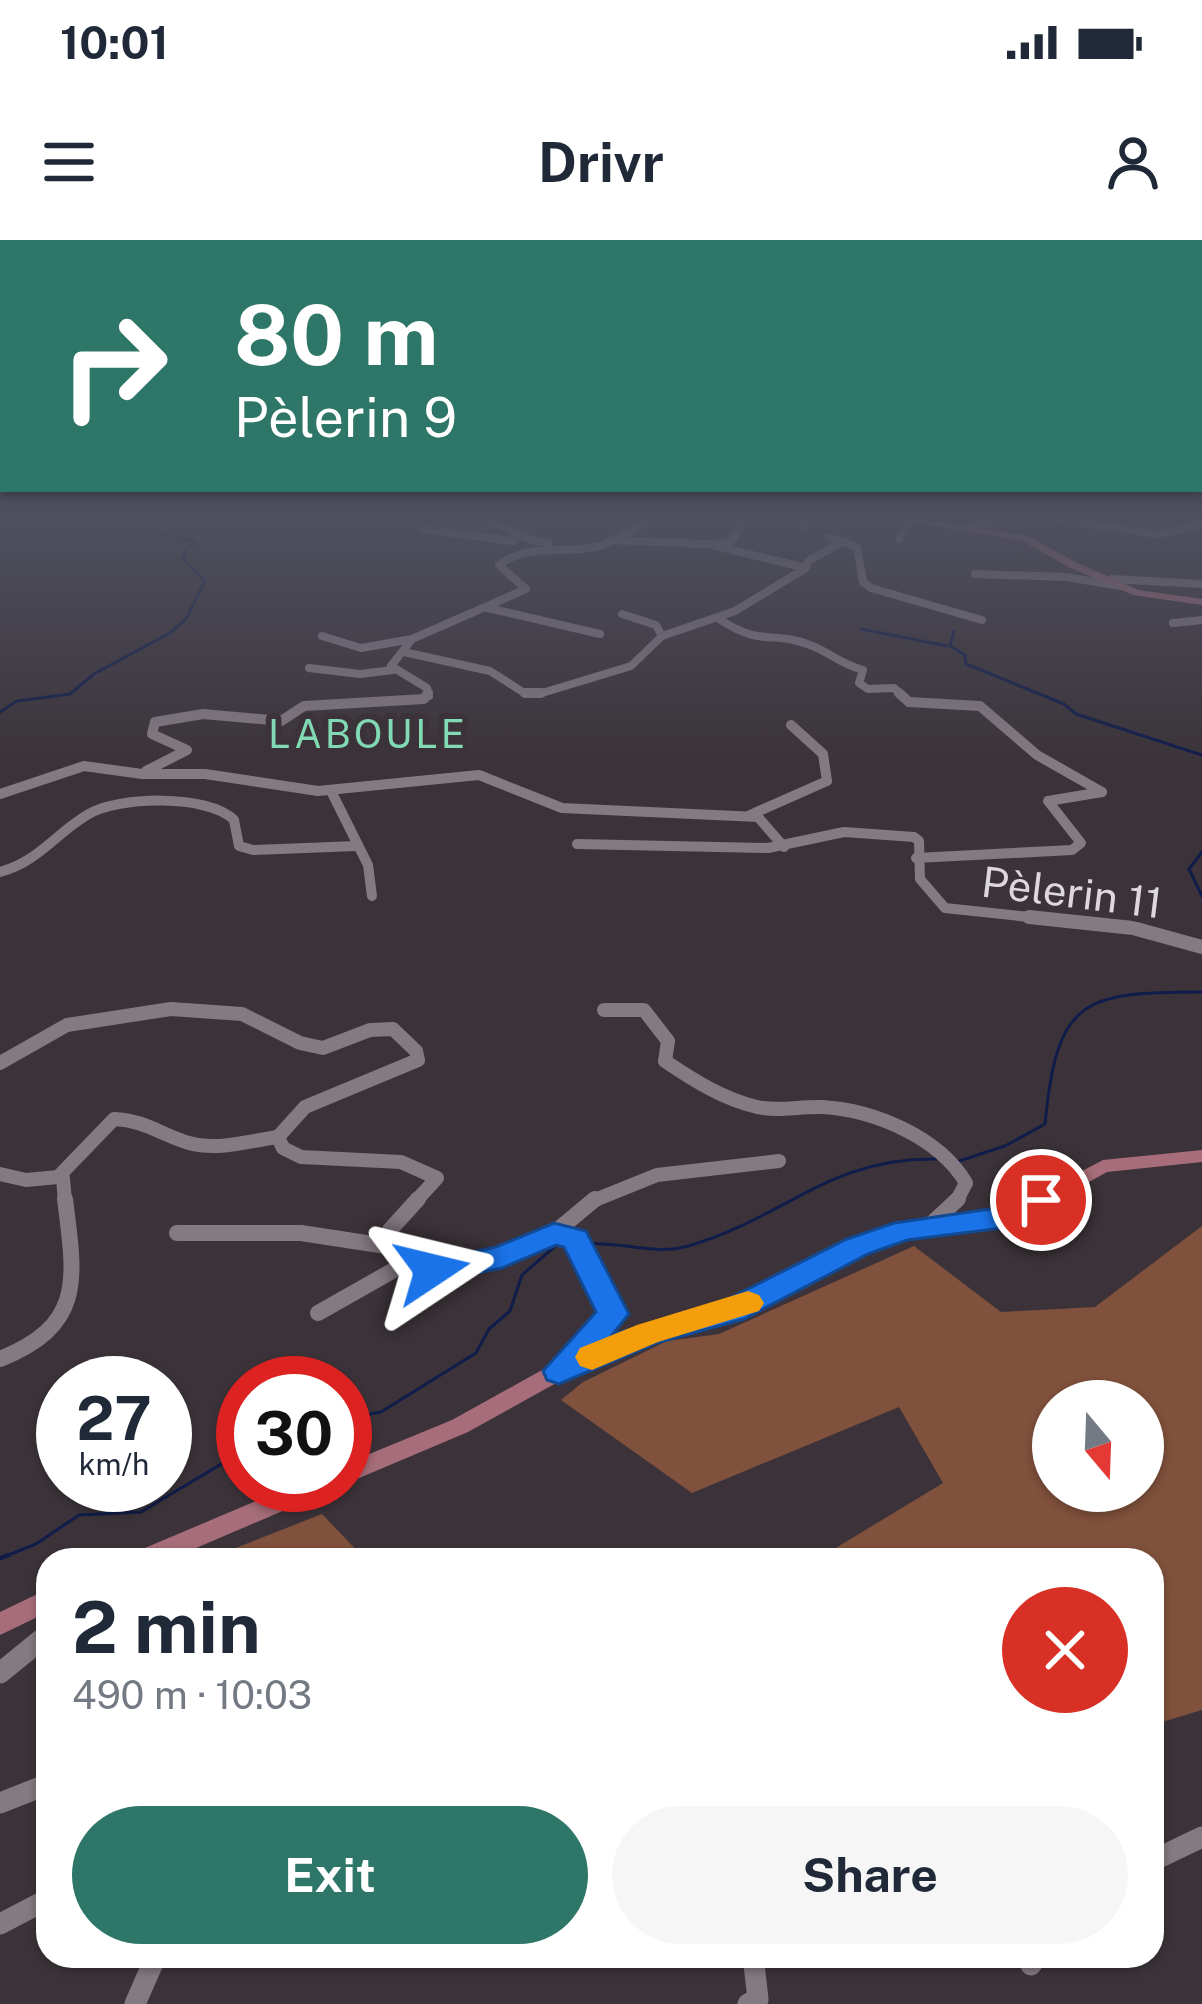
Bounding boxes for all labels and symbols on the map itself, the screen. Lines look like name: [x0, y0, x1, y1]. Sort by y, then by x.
district label: LABOULE: [268, 711, 468, 757]
street label: Pèlerin 11: [979, 857, 1165, 927]
pin: [990, 1149, 1092, 1251]
position arrow: [369, 1207, 495, 1333]
speed limit sign: 30: [216, 1356, 372, 1512]
north arrow: [1032, 1380, 1164, 1512]

